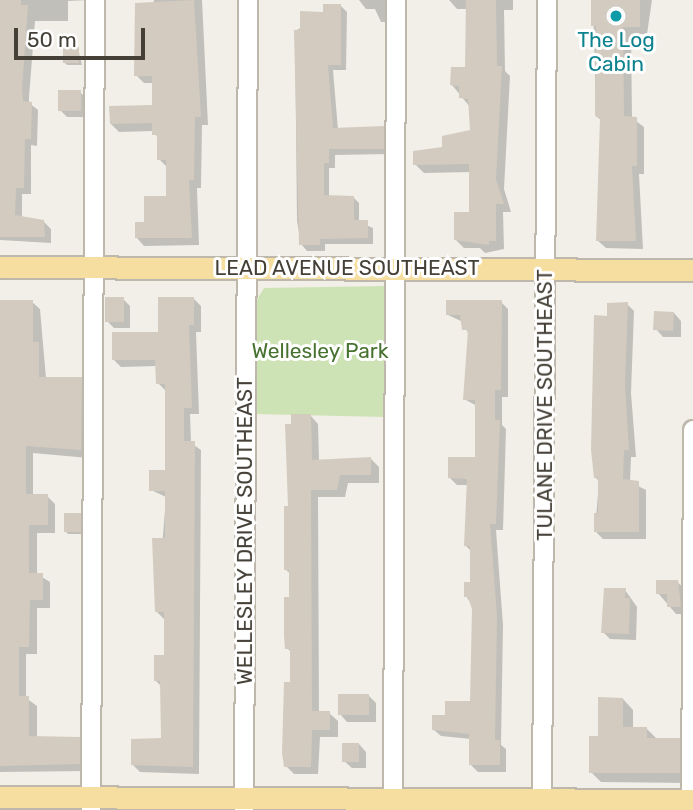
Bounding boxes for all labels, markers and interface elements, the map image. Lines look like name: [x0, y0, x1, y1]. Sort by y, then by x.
marker: The Log Cabin: [608, 8, 624, 24]
scale bar: [18, 14, 149, 58]
text: 50 m: [27, 27, 77, 52]
place label: The Log Cabin: [577, 27, 655, 77]
street label: LEAD AVENUE SOUTHEAST: [214, 255, 480, 281]
street label: TULANE DRIVE SOUTHEAST: [532, 269, 558, 541]
park label: Wellesley Park: [251, 338, 389, 364]
street label: WELLESLEY DRIVE SOUTHEAST: [232, 377, 258, 685]

